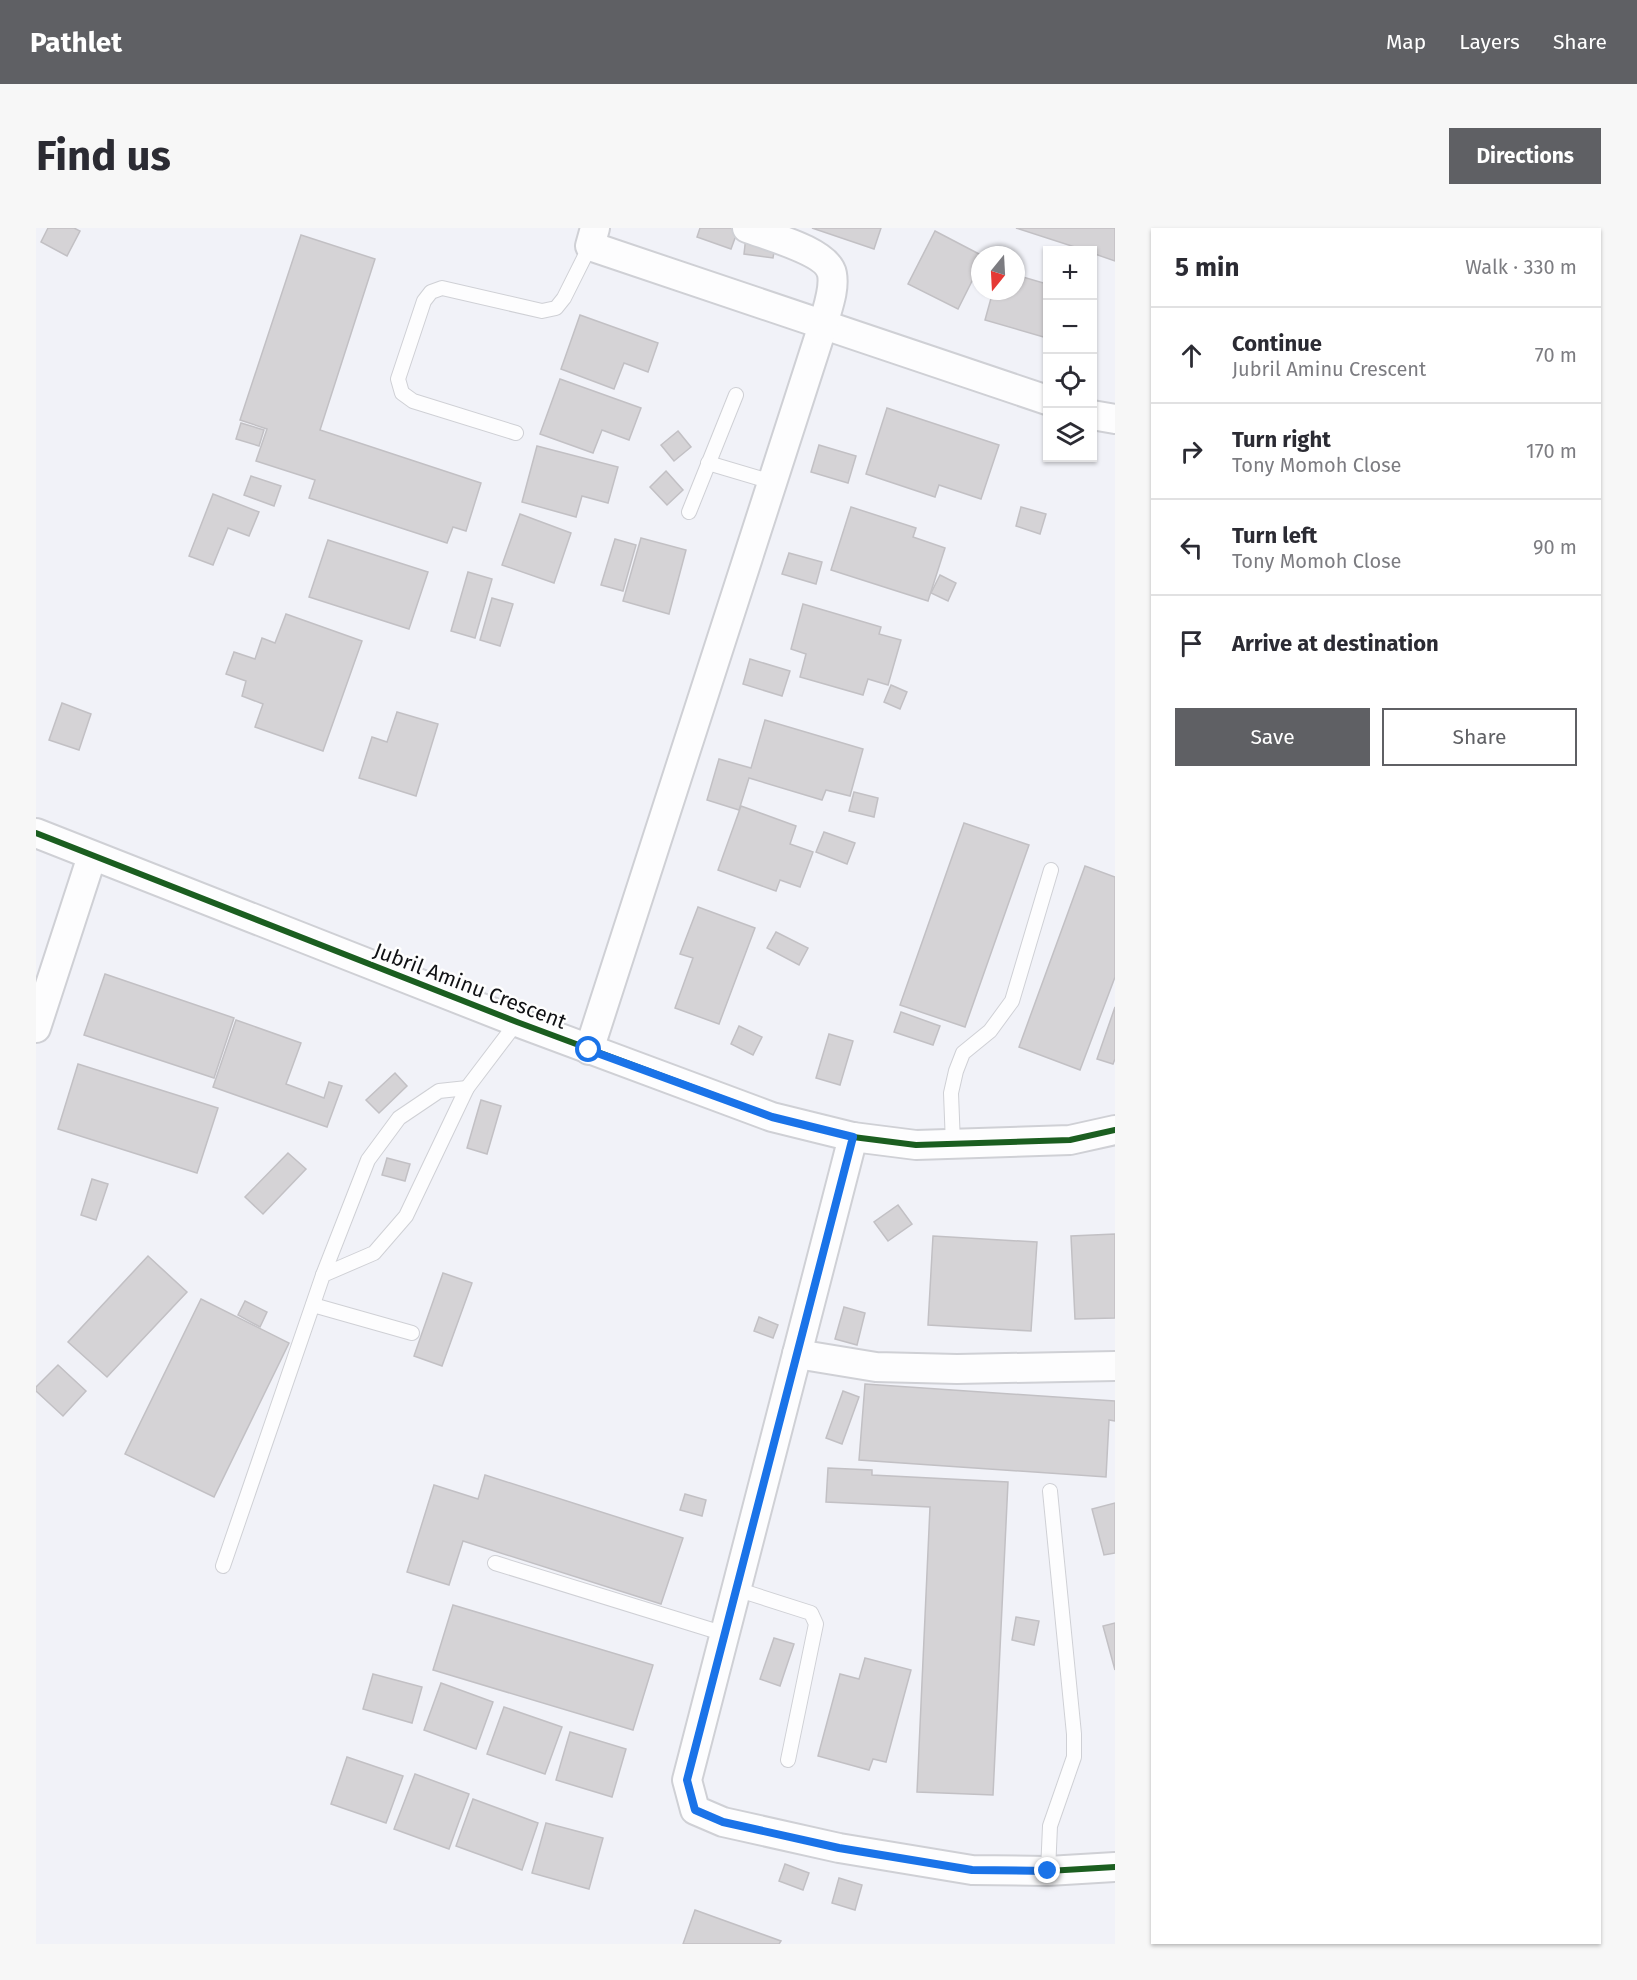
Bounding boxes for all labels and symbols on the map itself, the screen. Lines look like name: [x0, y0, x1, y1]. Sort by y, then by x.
north arrow: [971, 246, 1025, 300]
street label: Jubril Aminu Crescent: [370, 937, 570, 1035]
route start: [575, 1036, 601, 1062]
route end: [1034, 1857, 1060, 1883]

